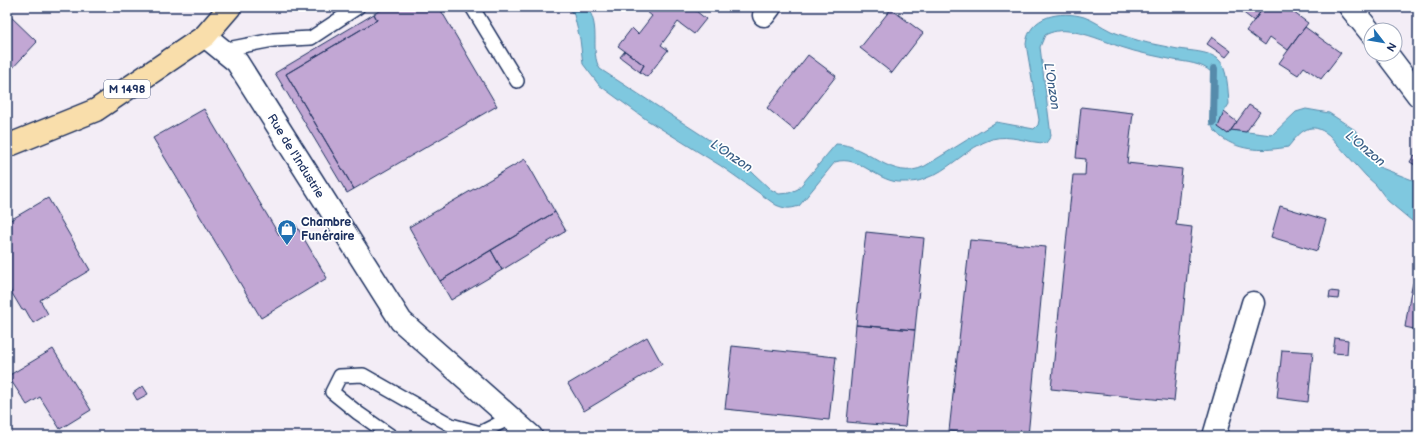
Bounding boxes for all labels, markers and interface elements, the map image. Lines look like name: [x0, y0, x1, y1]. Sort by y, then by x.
north arrow: [1363, 22, 1403, 62]
text: N: [1383, 40, 1399, 54]
water label: L'Onzon: [1040, 62, 1064, 111]
road number: M 1498: [104, 80, 150, 98]
street label: Rue de l'Industrie: [264, 112, 327, 201]
water label: L'Onzon: [1342, 127, 1389, 170]
water label: L'Onzon: [707, 136, 755, 176]
place label: Chambre Funéraire: [301, 215, 355, 244]
shop icon: Chambre Funéraire: [276, 218, 298, 246]

